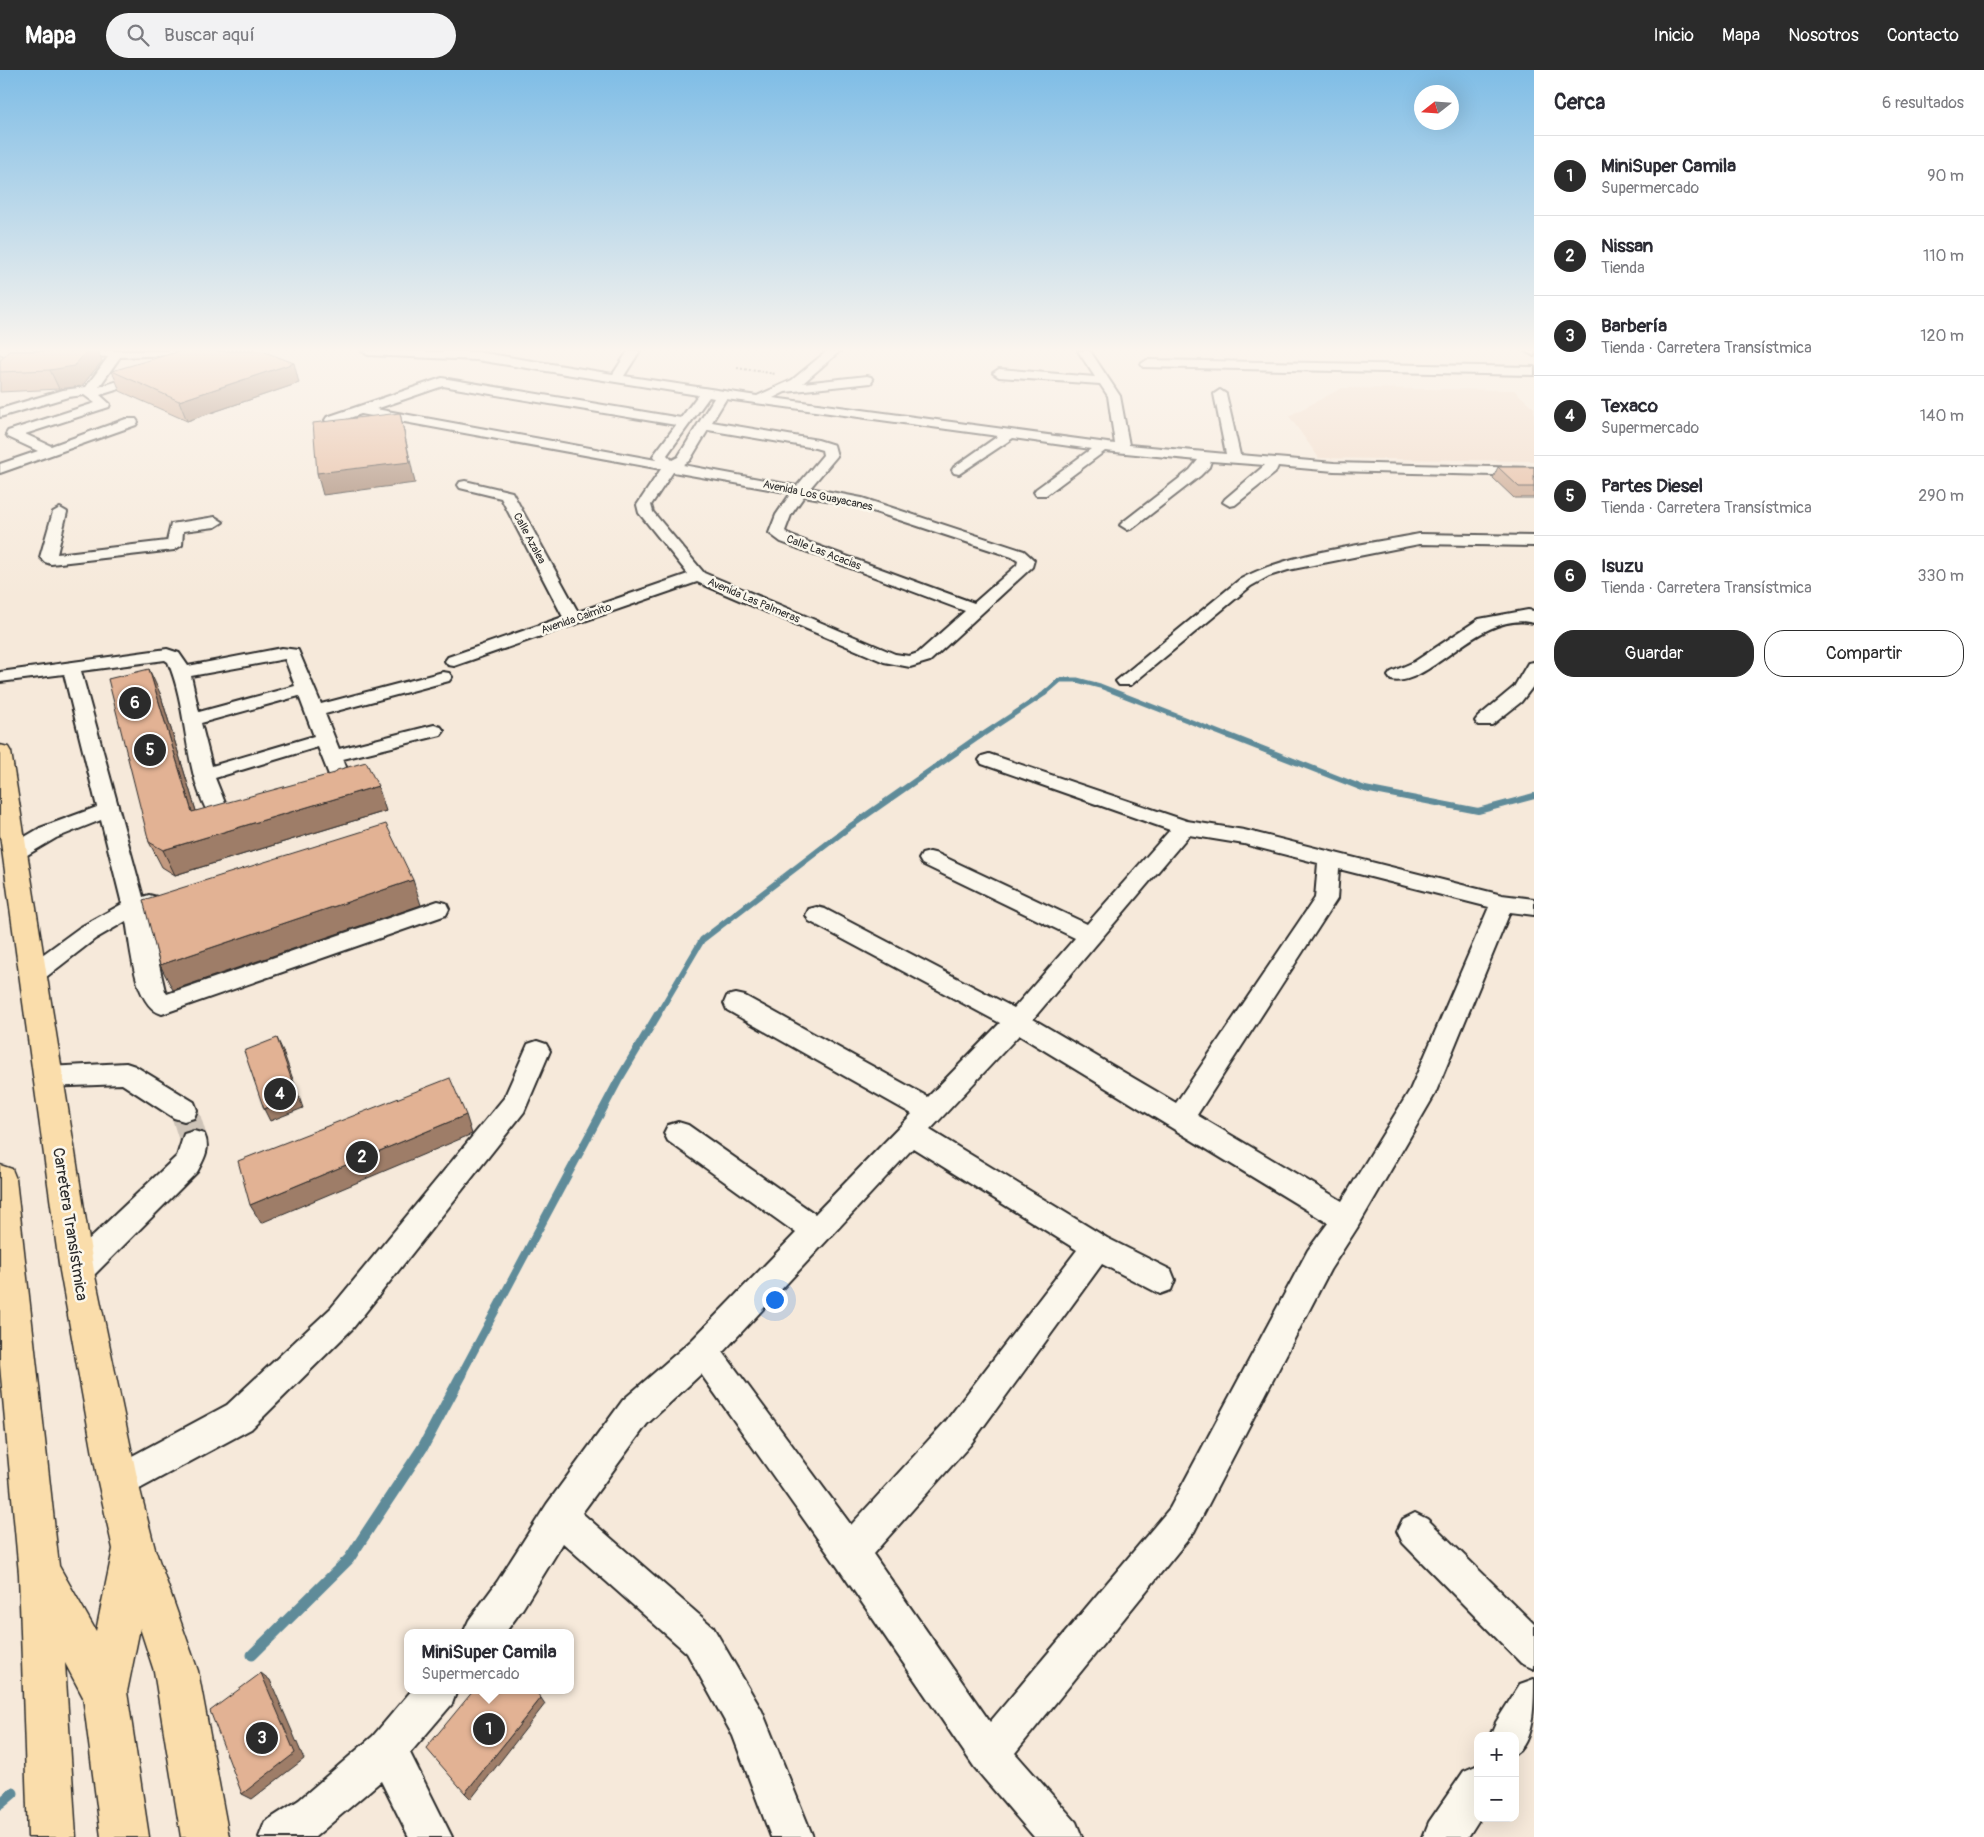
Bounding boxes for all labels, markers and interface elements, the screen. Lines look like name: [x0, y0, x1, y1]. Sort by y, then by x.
search box: [106, 13, 456, 58]
text: Mapa: [25, 21, 76, 50]
icon: search: [124, 21, 152, 49]
text: Buscar aquí: [164, 23, 255, 47]
text: Inicio: [1653, 24, 1694, 47]
text: Mapa: [1722, 24, 1760, 47]
text: Nosotros: [1788, 24, 1859, 47]
text: Contacto: [1887, 24, 1959, 47]
north arrow: [1414, 85, 1459, 130]
text: Cerca: [1554, 89, 1605, 116]
text: 6 resultados: [1882, 93, 1964, 113]
text: MiniSuper Camila: [1601, 154, 1736, 178]
text: 1: [1567, 166, 1573, 186]
text: 90 m: [1927, 166, 1964, 186]
text: Supermercado: [1601, 178, 1699, 198]
text: Nissan: [1601, 234, 1653, 258]
text: 2: [1566, 246, 1574, 266]
text: 110 m: [1923, 246, 1964, 266]
text: Tienda: [1601, 258, 1645, 278]
text: Barbería: [1601, 314, 1667, 338]
text: 3: [1566, 326, 1574, 346]
text: 120 m: [1920, 326, 1964, 346]
text: Tienda · Carretera Transístmica: [1601, 338, 1812, 358]
text: Texaco: [1601, 394, 1658, 418]
text: 4: [1565, 406, 1575, 426]
text: 140 m: [1920, 406, 1964, 426]
text: Supermercado: [1601, 418, 1699, 438]
text: Partes Diesel: [1601, 474, 1703, 498]
street label: Avenida Los Guayacanes: [762, 478, 874, 513]
text: 5: [1566, 486, 1574, 506]
text: 290 m: [1918, 486, 1964, 506]
text: Tienda · Carretera Transístmica: [1601, 498, 1812, 518]
street label: Calle Azalea: [511, 510, 548, 566]
street label: Calle Las Acacias: [785, 532, 863, 573]
text: Isuzu: [1601, 554, 1643, 578]
text: 6: [1565, 566, 1575, 586]
text: 330 m: [1918, 566, 1964, 586]
street label: Avenida Las Palmeras: [706, 575, 802, 626]
text: Tienda · Carretera Transístmica: [1601, 578, 1812, 598]
street label: Avenida Caimito: [539, 600, 613, 637]
button: Guardar: [1554, 630, 1754, 677]
button: Compartir: [1764, 630, 1964, 677]
pin: 6: [119, 684, 151, 722]
pin: 5: [134, 731, 166, 769]
pin: 4: [264, 1075, 296, 1113]
pin: 2: [346, 1138, 378, 1176]
street label: Carretera Transístmica: [48, 1146, 92, 1302]
your location: [762, 1287, 788, 1313]
popup: [404, 1629, 574, 1694]
text: MiniSuper Camila: [421, 1640, 557, 1664]
text: Supermercado: [421, 1664, 520, 1684]
pin: 1: [473, 1710, 505, 1748]
pin: 3: [246, 1719, 278, 1757]
map controls: [1474, 1732, 1519, 1822]
button: +: [1474, 1732, 1519, 1777]
button: −: [1474, 1777, 1519, 1822]

